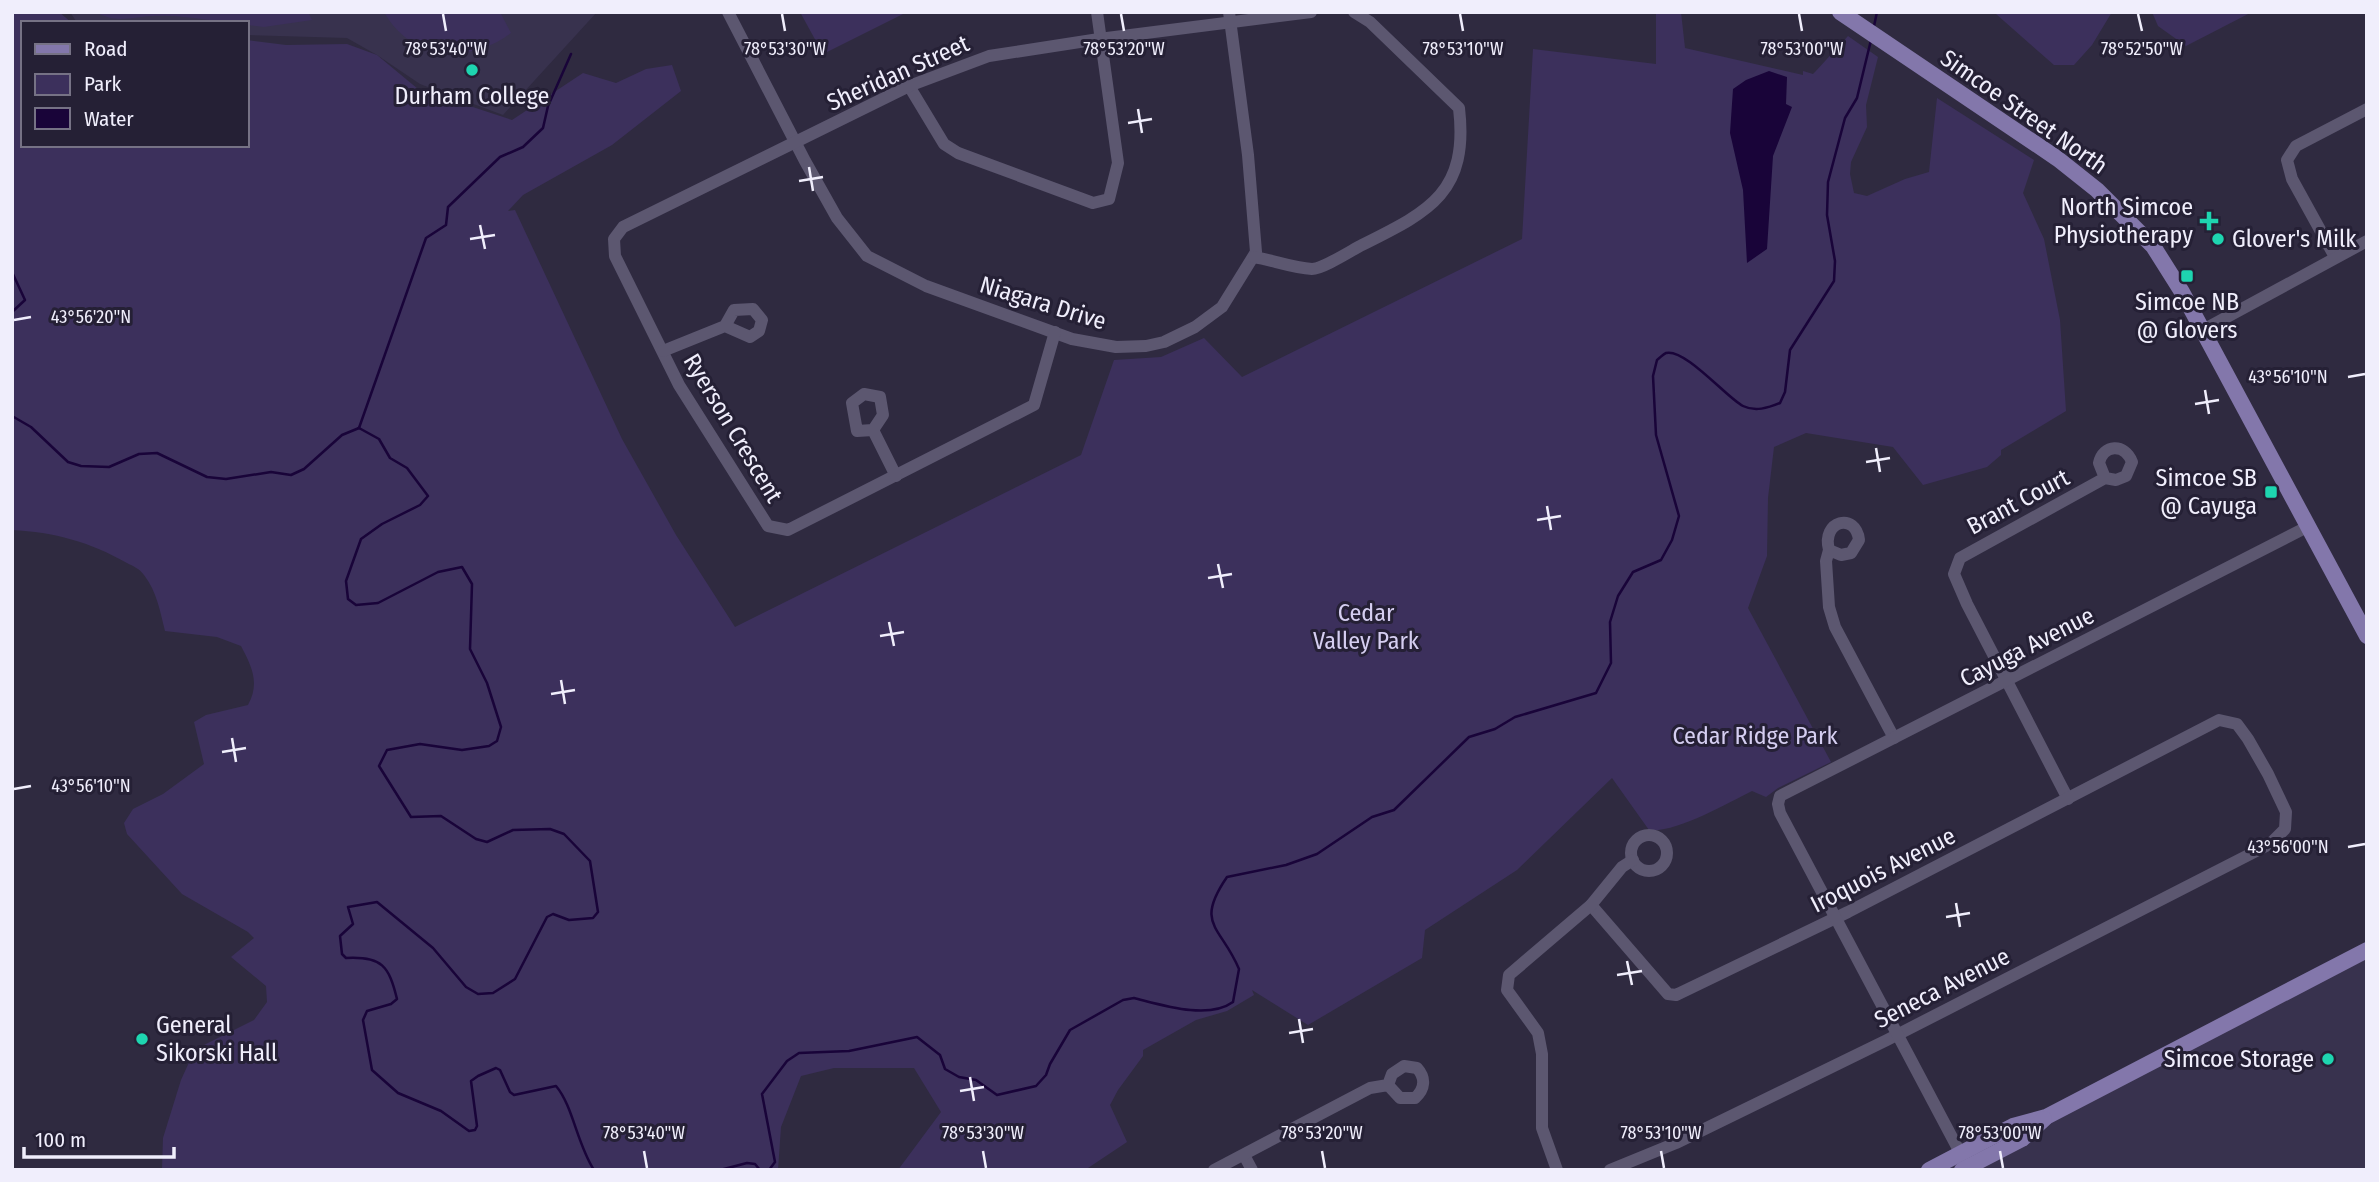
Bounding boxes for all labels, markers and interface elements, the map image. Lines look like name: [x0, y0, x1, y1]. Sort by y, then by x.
legend: [21, 21, 248, 147]
street label: Sheridan Street: [823, 29, 974, 117]
text: Road: [84, 36, 128, 62]
text: 78°53'40"W: [405, 38, 487, 60]
text: 78°53'30"W: [744, 38, 826, 60]
text: 78°53'20"W: [1083, 38, 1165, 60]
text: 78°53'10"W: [1423, 38, 1504, 60]
text: 78°53'00"W: [1761, 38, 1844, 60]
text: 78°52'50"W: [2101, 38, 2183, 60]
street label: Simcoe Street North: [1935, 44, 2113, 180]
marker: Durham College: [464, 62, 480, 78]
text: Park: [84, 71, 122, 97]
place label: Durham College: [395, 82, 549, 110]
text: Water: [84, 106, 134, 132]
place label: North Simcoe Physiotherapy: [2054, 193, 2193, 249]
marker: North Simcoe Physiotherapy: [2199, 211, 2219, 231]
place label: Glover's Milk: [2232, 225, 2357, 253]
marker: Glover's Milk: [2210, 231, 2226, 247]
marker: Simcoe NB @ Glovers: [2179, 268, 2195, 284]
street label: Niagara Drive: [976, 271, 1110, 335]
place label: Simcoe NB @ Glovers: [2135, 288, 2239, 344]
text: 43°56'20"N: [51, 306, 131, 328]
street label: Ryerson Crescent: [678, 349, 788, 508]
text: 43°56'10"N: [2248, 366, 2328, 388]
street label: Brant Court: [1962, 463, 2074, 541]
place label: Simcoe SB @ Cayuga: [2156, 464, 2257, 520]
marker: Simcoe SB @ Cayuga: [2263, 484, 2279, 500]
park label: Cedar Valley Park: [1313, 599, 1420, 655]
street label: Cayuga Avenue: [1955, 601, 2099, 693]
park label: Cedar Ridge Park: [1672, 722, 1838, 750]
text: 43°56'10"N: [51, 775, 131, 797]
street label: Iroquois Avenue: [1806, 821, 1960, 919]
text: 43°56'00"N: [2247, 836, 2329, 858]
street label: Seneca Avenue: [1870, 942, 2014, 1034]
place label: General Sikorski Hall: [156, 1011, 277, 1067]
marker: General Sikorski Hall: [134, 1031, 150, 1047]
place label: Simcoe Storage: [2164, 1045, 2314, 1073]
marker: Simcoe Storage: [2320, 1051, 2336, 1067]
scale bar: [24, 1116, 175, 1160]
text: 78°53'40"W: [603, 1122, 685, 1144]
text: 78°53'30"W: [942, 1122, 1024, 1144]
text: 78°53'20"W: [1281, 1122, 1363, 1144]
text: 78°53'10"W: [1621, 1122, 1702, 1144]
text: 78°53'00"W: [1959, 1122, 2042, 1144]
text: 100 m: [35, 1127, 86, 1153]

